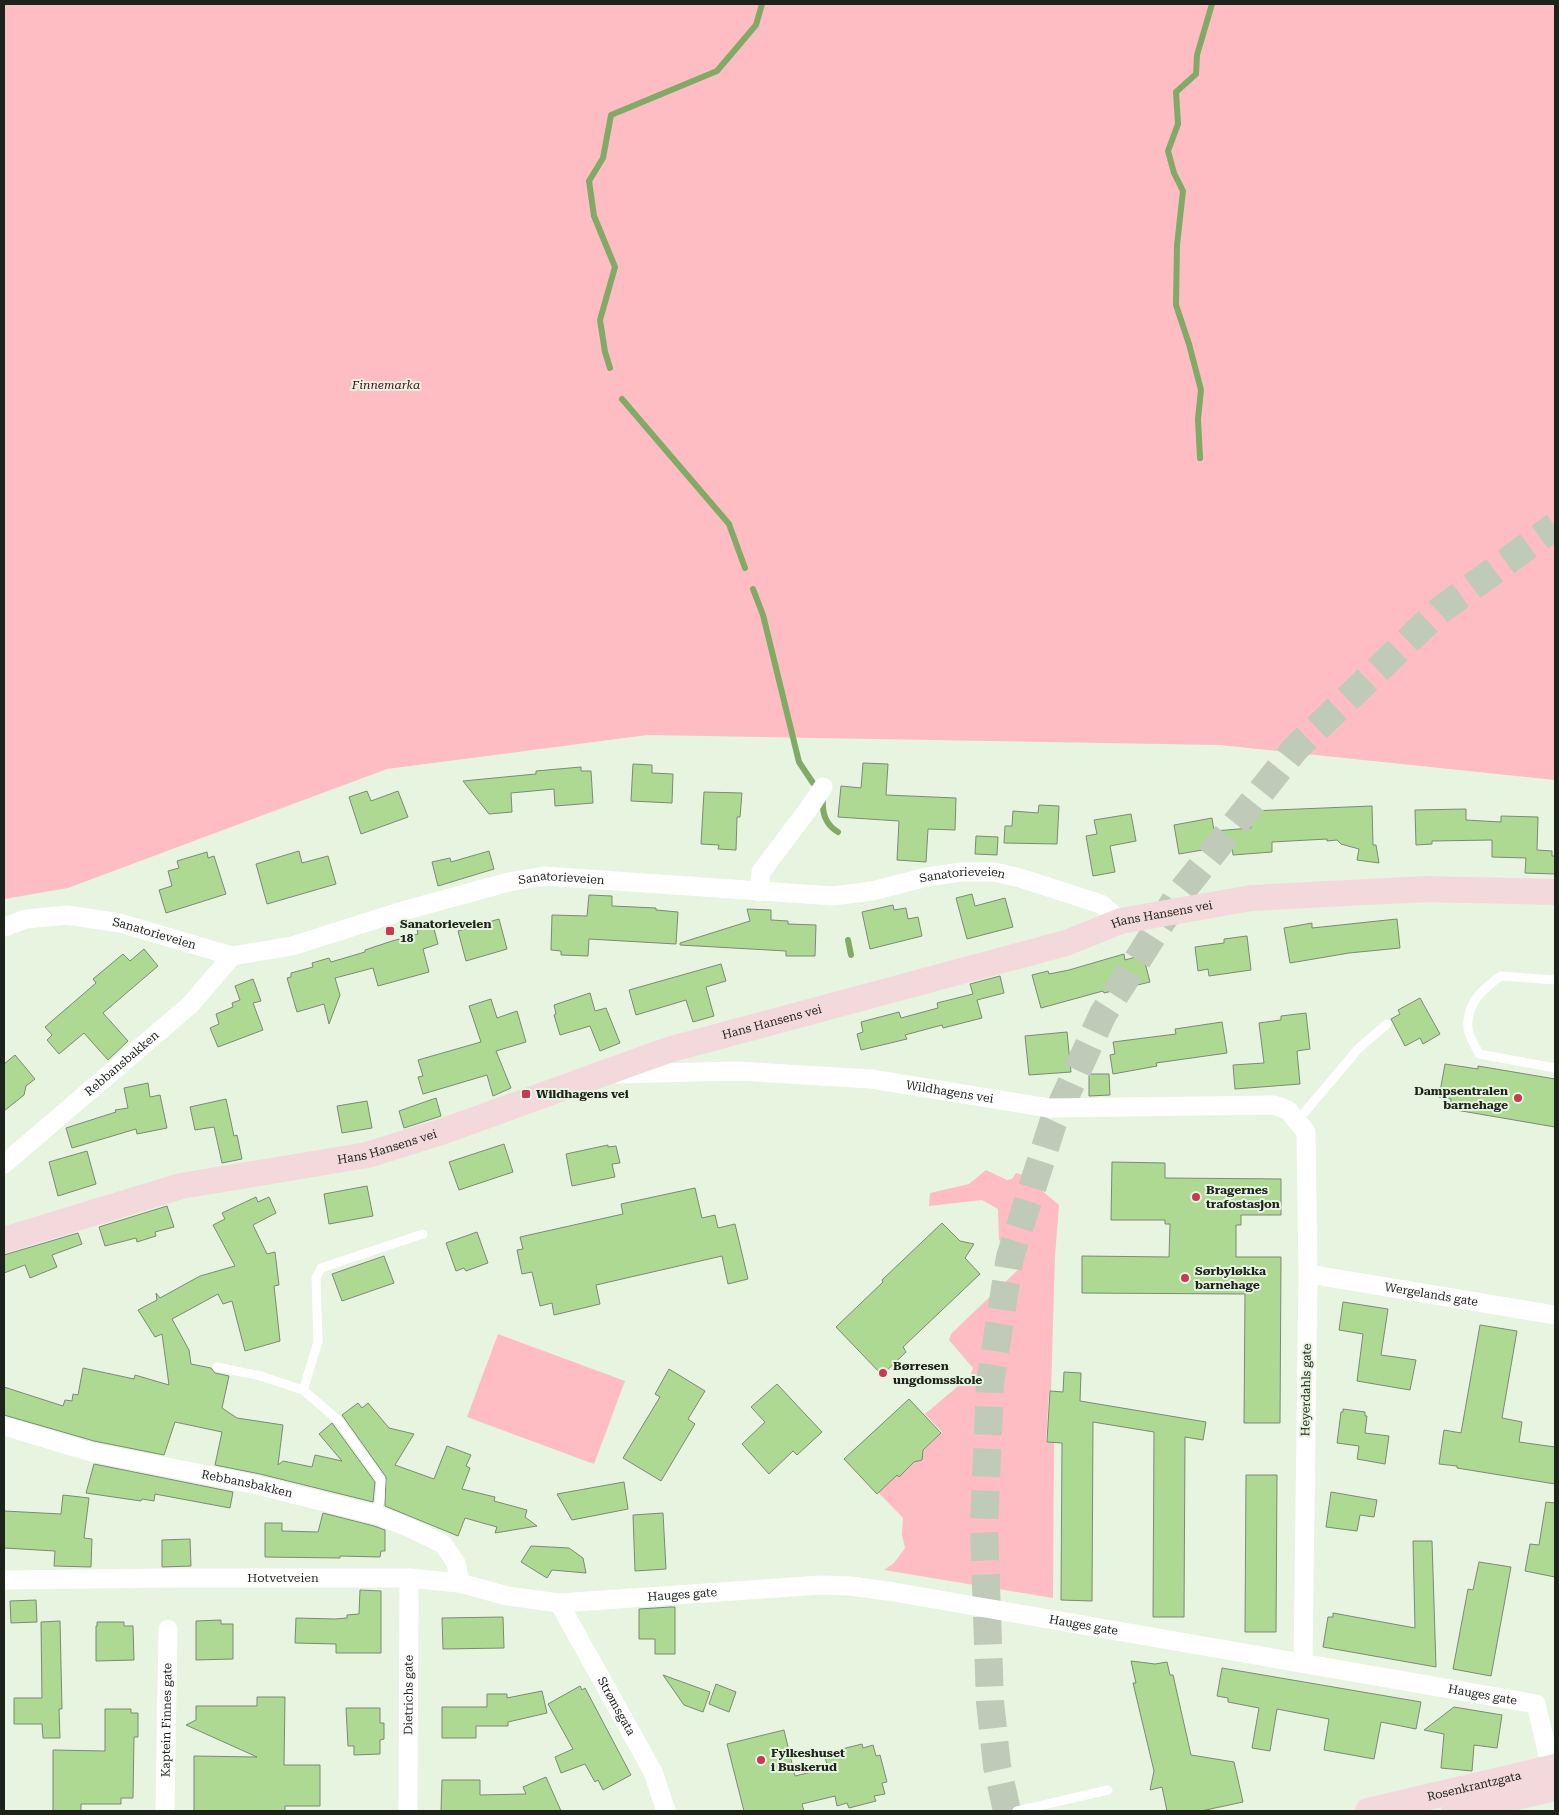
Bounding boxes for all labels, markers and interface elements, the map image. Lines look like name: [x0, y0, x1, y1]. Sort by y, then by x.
park label: Finnemarka: [351, 378, 420, 392]
street label: Sanatorieveien: [918, 865, 1007, 886]
street label: Sanatorieveien: [517, 869, 605, 887]
street label: Hans Hansens vei: [1109, 898, 1214, 931]
street label: Sanatorieveien: [112, 915, 198, 952]
place label: Sanatorieveien 18: [400, 917, 491, 945]
marker: Sanatorieveien 18: [384, 925, 396, 937]
street label: Hans Hansens vei: [720, 1002, 824, 1042]
street label: Rebbansbakken: [82, 1028, 162, 1099]
street label: Wildhagens vei: [905, 1078, 995, 1106]
place label: Dampsentralen barnehage: [1414, 1084, 1508, 1112]
place label: Wildhagens vei: [536, 1087, 629, 1101]
marker: Wildhagens vei: [520, 1088, 532, 1100]
marker: Dampsentralen barnehage: [1512, 1092, 1524, 1104]
street label: Hans Hansens vei: [336, 1127, 439, 1167]
place label: Bragernes trafostasjon: [1206, 1183, 1280, 1211]
marker: Bragernes trafostasjon: [1190, 1191, 1202, 1203]
place label: Sørbyløkka barnehage: [1195, 1264, 1266, 1292]
marker: Sørbyløkka barnehage: [1179, 1272, 1191, 1284]
street label: Wergelands gate: [1384, 1280, 1479, 1309]
street label: Heyerdahls gate: [1298, 1343, 1314, 1437]
place label: Børresen ungdomsskole: [893, 1359, 982, 1387]
marker: Børresen ungdomsskole: [877, 1367, 889, 1379]
street label: Rebbansbakken: [200, 1467, 294, 1501]
street label: Hotvetveien: [247, 1571, 319, 1585]
street label: Hauges gate: [647, 1585, 718, 1604]
street label: Hauges gate: [1048, 1612, 1120, 1638]
street label: Dietrichs gate: [401, 1654, 416, 1735]
street label: Kaptein Finnes gate: [159, 1662, 174, 1777]
street label: Strømsgata: [595, 1674, 638, 1738]
street label: Hauges gate: [1447, 1682, 1519, 1708]
place label: Fylkeshuset i Buskerud: [771, 1746, 845, 1774]
marker: Fylkeshuset i Buskerud: [755, 1754, 767, 1766]
street label: Rosenkrantzgata: [1426, 1768, 1523, 1804]

